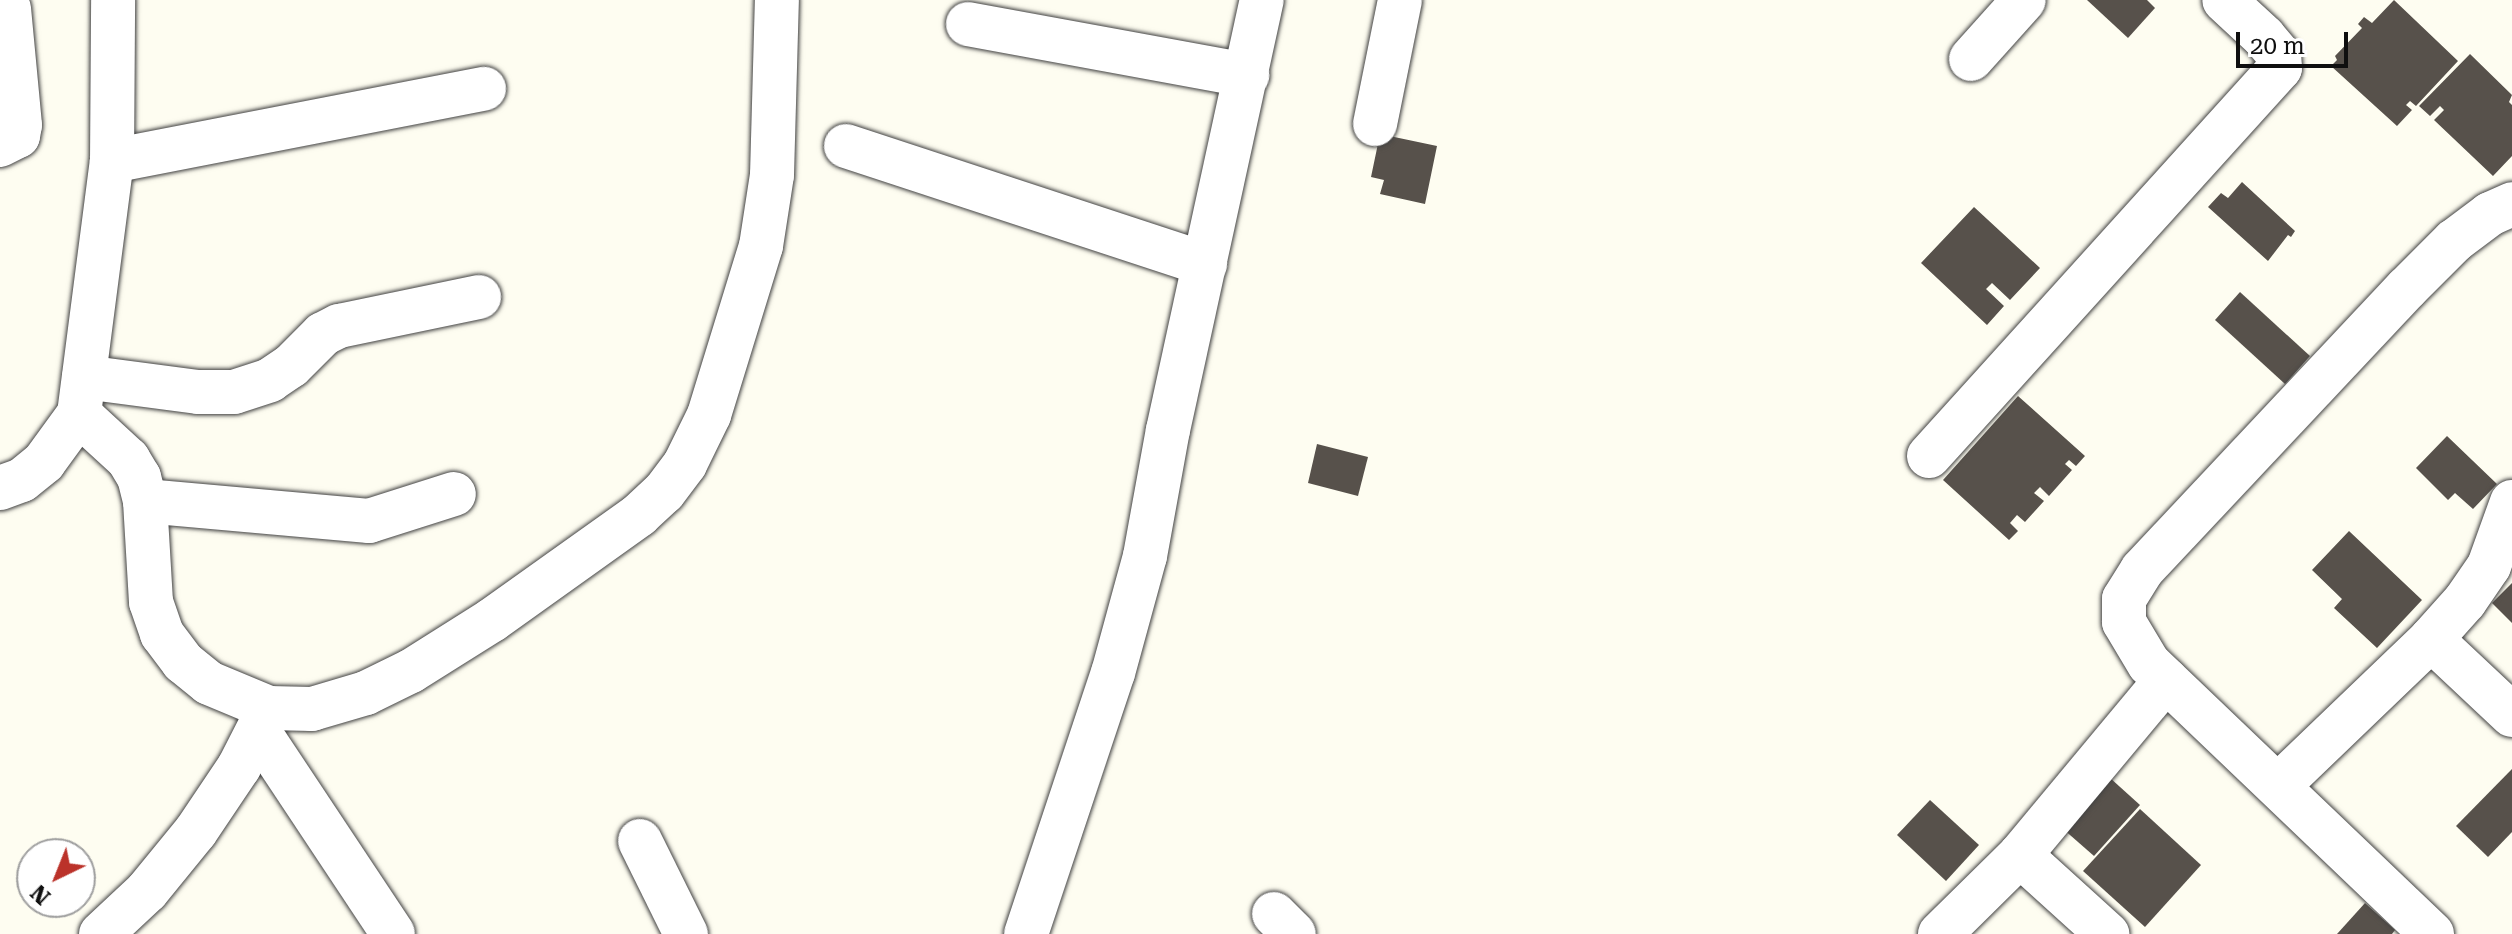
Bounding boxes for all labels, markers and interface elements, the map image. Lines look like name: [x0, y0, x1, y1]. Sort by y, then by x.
scale bar: [2240, 16, 2352, 66]
text: 20 m: [2250, 32, 2305, 60]
north arrow: [16, 838, 96, 918]
text: N: [26, 880, 55, 909]

